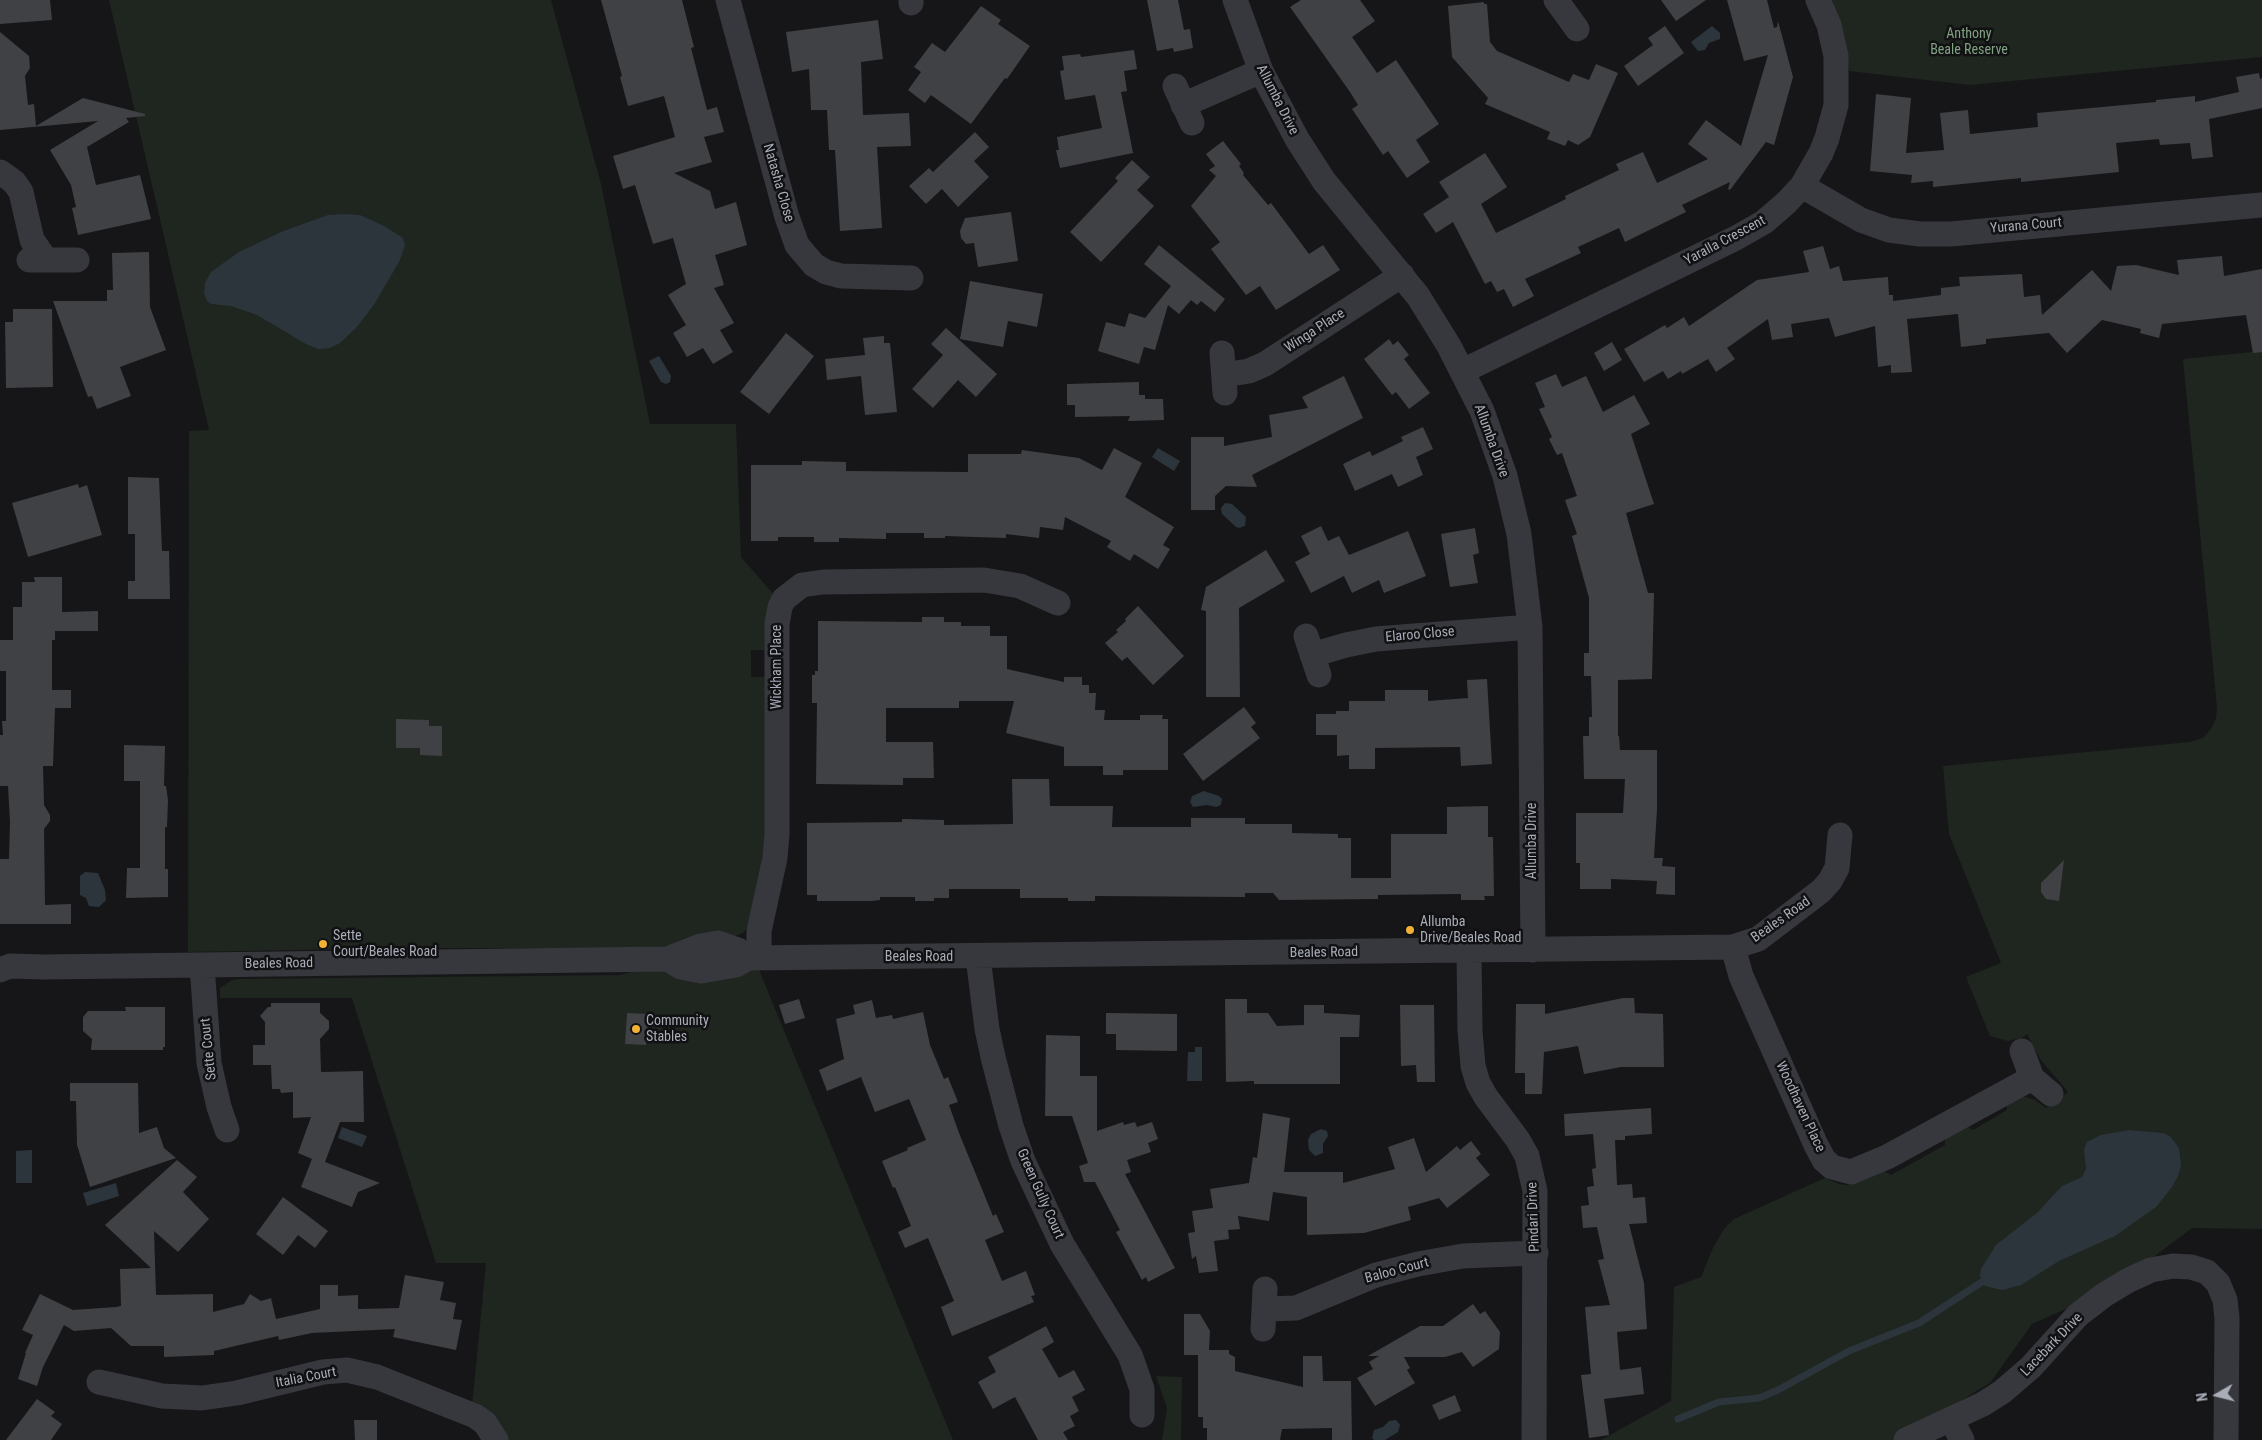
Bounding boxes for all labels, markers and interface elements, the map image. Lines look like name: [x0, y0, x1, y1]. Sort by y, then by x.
park label: Anthony Beale Reserve: [1930, 26, 2008, 58]
street label: Allumba Drive: [1252, 62, 1302, 138]
street label: Natasha Close: [759, 142, 797, 224]
street label: Yaralla Crescent: [1682, 213, 1768, 269]
street label: Yurana Court: [1990, 215, 2062, 237]
street label: Winga Place: [1282, 305, 1348, 357]
street label: Allumba Drive: [1470, 402, 1512, 480]
street label: Elaroo Close: [1385, 624, 1455, 646]
street label: Wickham Place: [769, 625, 785, 709]
street label: Allumba Drive: [1524, 803, 1540, 879]
street label: Beales Road: [1748, 894, 1814, 946]
place label: Allumba Drive/Beales Road: [1420, 914, 1522, 946]
marker: Allumba Drive/Beales Road: [1404, 924, 1416, 936]
place label: Sette Court/Beales Road: [333, 928, 437, 960]
marker: Sette Court/Beales Road: [317, 938, 329, 950]
street label: Beales Road: [1290, 944, 1358, 962]
street label: Beales Road: [885, 949, 953, 965]
street label: Beales Road: [245, 955, 313, 973]
place label: Community Stables: [646, 1013, 709, 1046]
street label: Sette Court: [197, 1017, 221, 1081]
marker: Community Stables: [630, 1023, 642, 1035]
street label: Woodhaven Place: [1772, 1059, 1828, 1155]
street label: Green Gully Court: [1013, 1146, 1067, 1242]
street label: Pindari Drive: [1524, 1182, 1544, 1252]
street label: Baloo Court: [1363, 1254, 1431, 1288]
street label: Lacebark Drive: [2018, 1310, 2086, 1380]
street label: Italia Court: [274, 1364, 338, 1392]
north arrow: [2192, 1370, 2242, 1420]
text: N: [2194, 1392, 2211, 1402]

